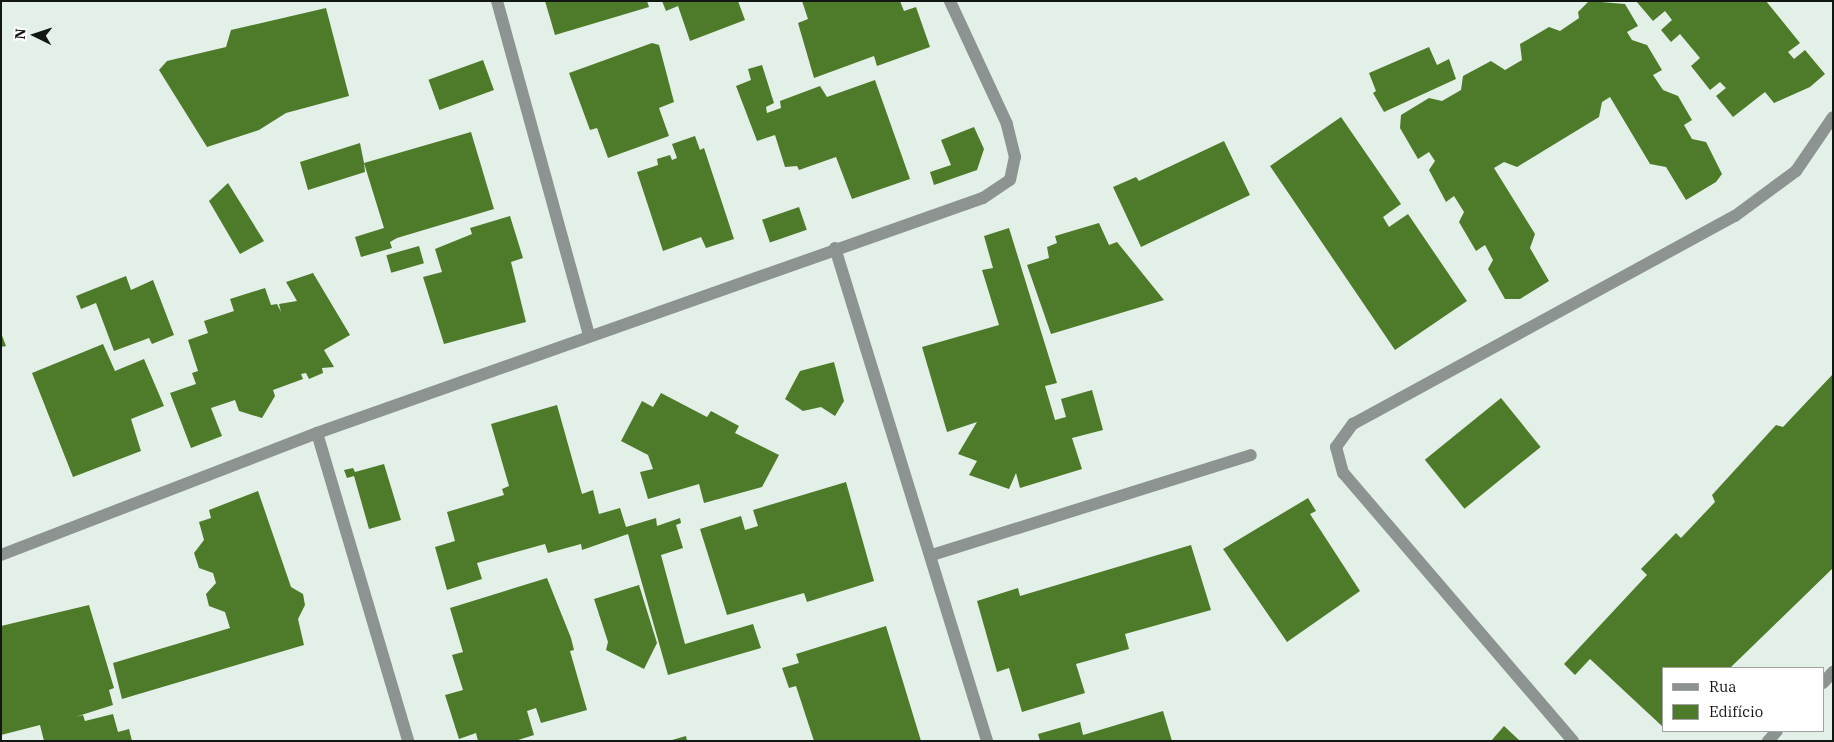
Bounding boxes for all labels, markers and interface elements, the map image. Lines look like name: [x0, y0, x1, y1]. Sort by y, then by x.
north arrow: [10, 10, 60, 60]
text: N: [11, 28, 29, 40]
legend: [1662, 667, 1824, 732]
text: Rua: [1709, 677, 1736, 696]
text: Edifício: [1709, 702, 1763, 721]

